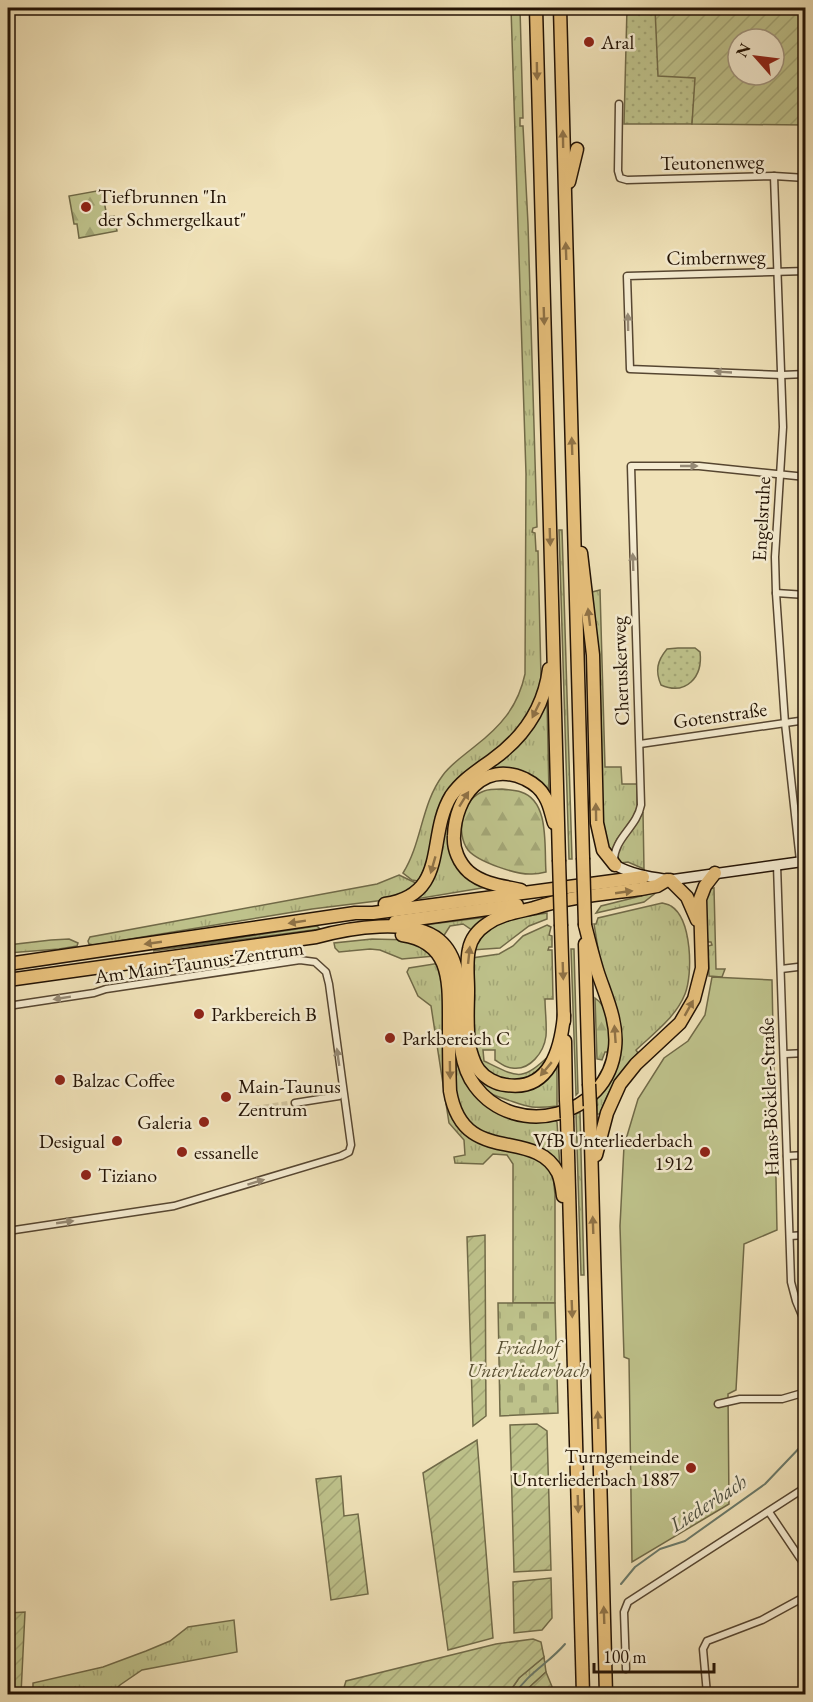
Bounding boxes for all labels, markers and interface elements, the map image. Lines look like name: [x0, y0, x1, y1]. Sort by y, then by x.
north arrow: [726, 27, 786, 87]
place label: Aral: [600, 29, 635, 55]
marker: Aral: [582, 35, 596, 49]
text: N: [731, 40, 756, 61]
one-way arrow: [533, 62, 542, 81]
one-way arrow: [559, 130, 568, 149]
street label: Teutonenweg: [660, 148, 764, 176]
place label: Tiefbrunnen "In der Schmergelkaut": [98, 183, 246, 232]
marker: Tiefbrunnen "In der Schmergelkaut": [79, 200, 93, 214]
one-way arrow: [562, 242, 571, 261]
street label: Cimbernweg: [666, 243, 766, 271]
one-way arrow: [539, 307, 548, 326]
one-way arrow: [624, 313, 633, 332]
one-way arrow: [714, 367, 733, 377]
one-way arrow: [567, 437, 576, 456]
one-way arrow: [680, 461, 699, 471]
street label: Engelsruhe: [746, 476, 776, 562]
one-way arrow: [545, 527, 555, 546]
one-way arrow: [628, 553, 638, 572]
one-way arrow: [585, 608, 594, 627]
street label: Cheruskerweg: [605, 616, 635, 726]
street label: Gotenstraße: [671, 696, 769, 734]
one-way arrow: [532, 701, 541, 718]
one-way arrow: [458, 791, 469, 807]
one-way arrow: [592, 803, 601, 822]
one-way arrow: [428, 856, 437, 874]
one-way arrow: [614, 887, 633, 896]
one-way arrow: [288, 917, 307, 926]
street label: Am Main-Taunus-Zentrum: [92, 934, 306, 990]
one-way arrow: [143, 939, 162, 948]
one-way arrow: [464, 946, 474, 965]
one-way arrow: [558, 961, 567, 980]
one-way arrow: [53, 993, 72, 1002]
one-way arrow: [684, 999, 694, 1016]
place label: Parkbereich B: [211, 1001, 317, 1027]
marker: Parkbereich B: [192, 1007, 206, 1021]
street label: Hans-Böckler-Straße: [753, 1017, 785, 1177]
one-way arrow: [610, 1024, 619, 1043]
place label: Parkbereich C: [402, 1025, 510, 1051]
marker: Parkbereich C: [383, 1031, 397, 1045]
one-way arrow: [334, 1047, 343, 1066]
one-way arrow: [445, 1061, 455, 1080]
one-way arrow: [540, 1061, 553, 1077]
place label: Balzac Coffee: [72, 1067, 175, 1093]
marker: Balzac Coffee: [53, 1073, 67, 1087]
place label: Main-Taunus Zentrum: [238, 1073, 341, 1122]
marker: Main-Taunus Zentrum: [219, 1090, 233, 1104]
place label: Galeria: [137, 1109, 192, 1135]
marker: Galeria: [197, 1115, 211, 1129]
place label: VfB Unterliederbach 1912: [533, 1127, 693, 1176]
place label: Desigual: [39, 1128, 105, 1154]
marker: Desigual: [110, 1134, 124, 1148]
place label: essanelle: [194, 1139, 259, 1165]
marker: essanelle: [175, 1145, 189, 1159]
marker: VfB Unterliederbach 1912: [698, 1145, 712, 1159]
place label: Tiziano: [98, 1162, 157, 1188]
marker: Tiziano: [79, 1168, 93, 1182]
one-way arrow: [247, 1177, 265, 1186]
one-way arrow: [588, 1216, 598, 1235]
one-way arrow: [56, 1218, 75, 1227]
one-way arrow: [568, 1300, 577, 1319]
park label: Friedhof Unterliederbach: [467, 1334, 589, 1383]
one-way arrow: [594, 1411, 603, 1430]
place label: Turngemeinde Unterliederbach 1887: [512, 1443, 679, 1492]
marker: Turngemeinde Unterliederbach 1887: [684, 1461, 698, 1475]
water label: Liederbach: [663, 1467, 752, 1538]
one-way arrow: [573, 1495, 583, 1514]
one-way arrow: [599, 1606, 608, 1625]
scale bar: [594, 1636, 714, 1674]
text: 100 m: [603, 1645, 647, 1668]

